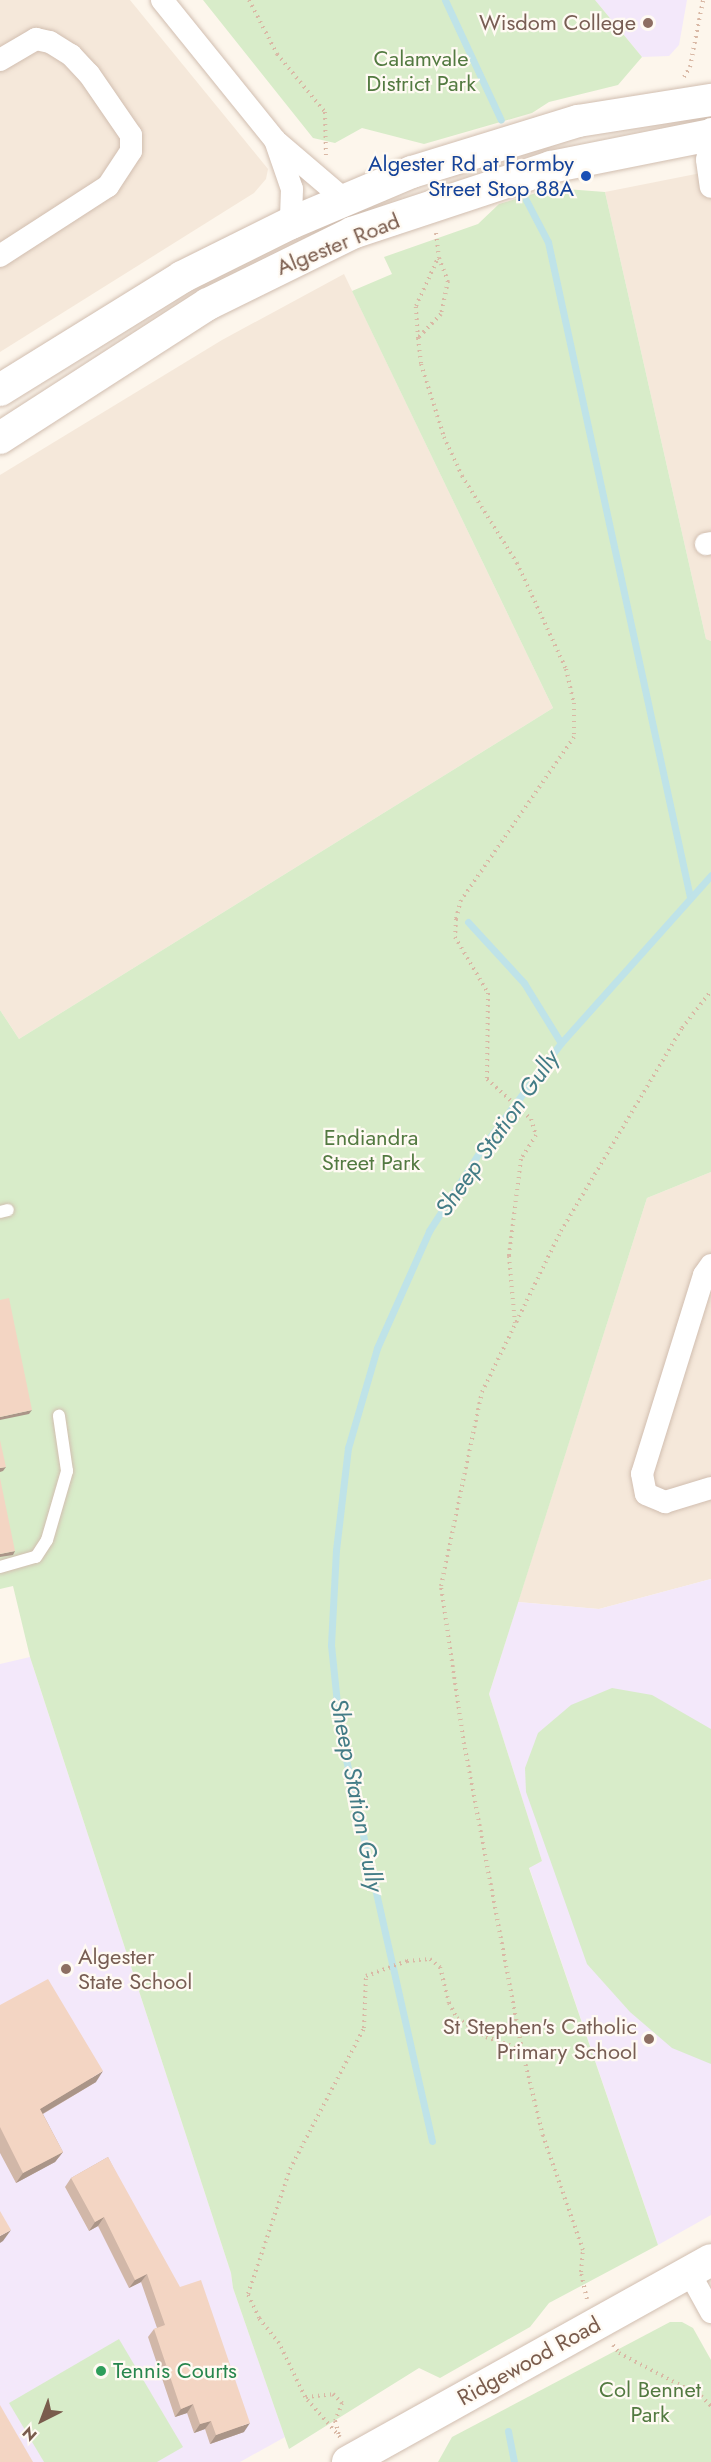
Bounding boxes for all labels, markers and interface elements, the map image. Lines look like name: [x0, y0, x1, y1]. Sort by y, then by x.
place label: Wisdom College: [479, 10, 636, 36]
marker: Wisdom College: [641, 16, 655, 30]
park label: Calamvale District Park: [366, 45, 476, 96]
place label: Algester Rd at Formby Street Stop 88A: [368, 150, 574, 202]
marker: Algester Rd at Formby Street Stop 88A: [579, 169, 593, 183]
street label: Algester Road: [273, 207, 403, 281]
water label: Sheep Station Gully: [429, 1044, 565, 1222]
park label: Endiandra Street Park: [322, 1124, 420, 1176]
water label: Sheep Station Gully: [324, 1696, 390, 1894]
place label: Algester State School: [78, 1943, 192, 1994]
marker: Algester State School: [59, 1962, 73, 1976]
place label: St Stephen's Catholic Primary School: [443, 2013, 637, 2064]
marker: St Stephen's Catholic Primary School: [642, 2032, 656, 2046]
street label: Ridgewood Road: [453, 2311, 605, 2411]
place label: Tennis Courts: [113, 2358, 237, 2384]
marker: Tennis Courts: [94, 2364, 108, 2378]
park label: Col Bennet Park: [599, 2376, 701, 2428]
north arrow: [12, 2390, 72, 2450]
text: N: [17, 2421, 42, 2447]

